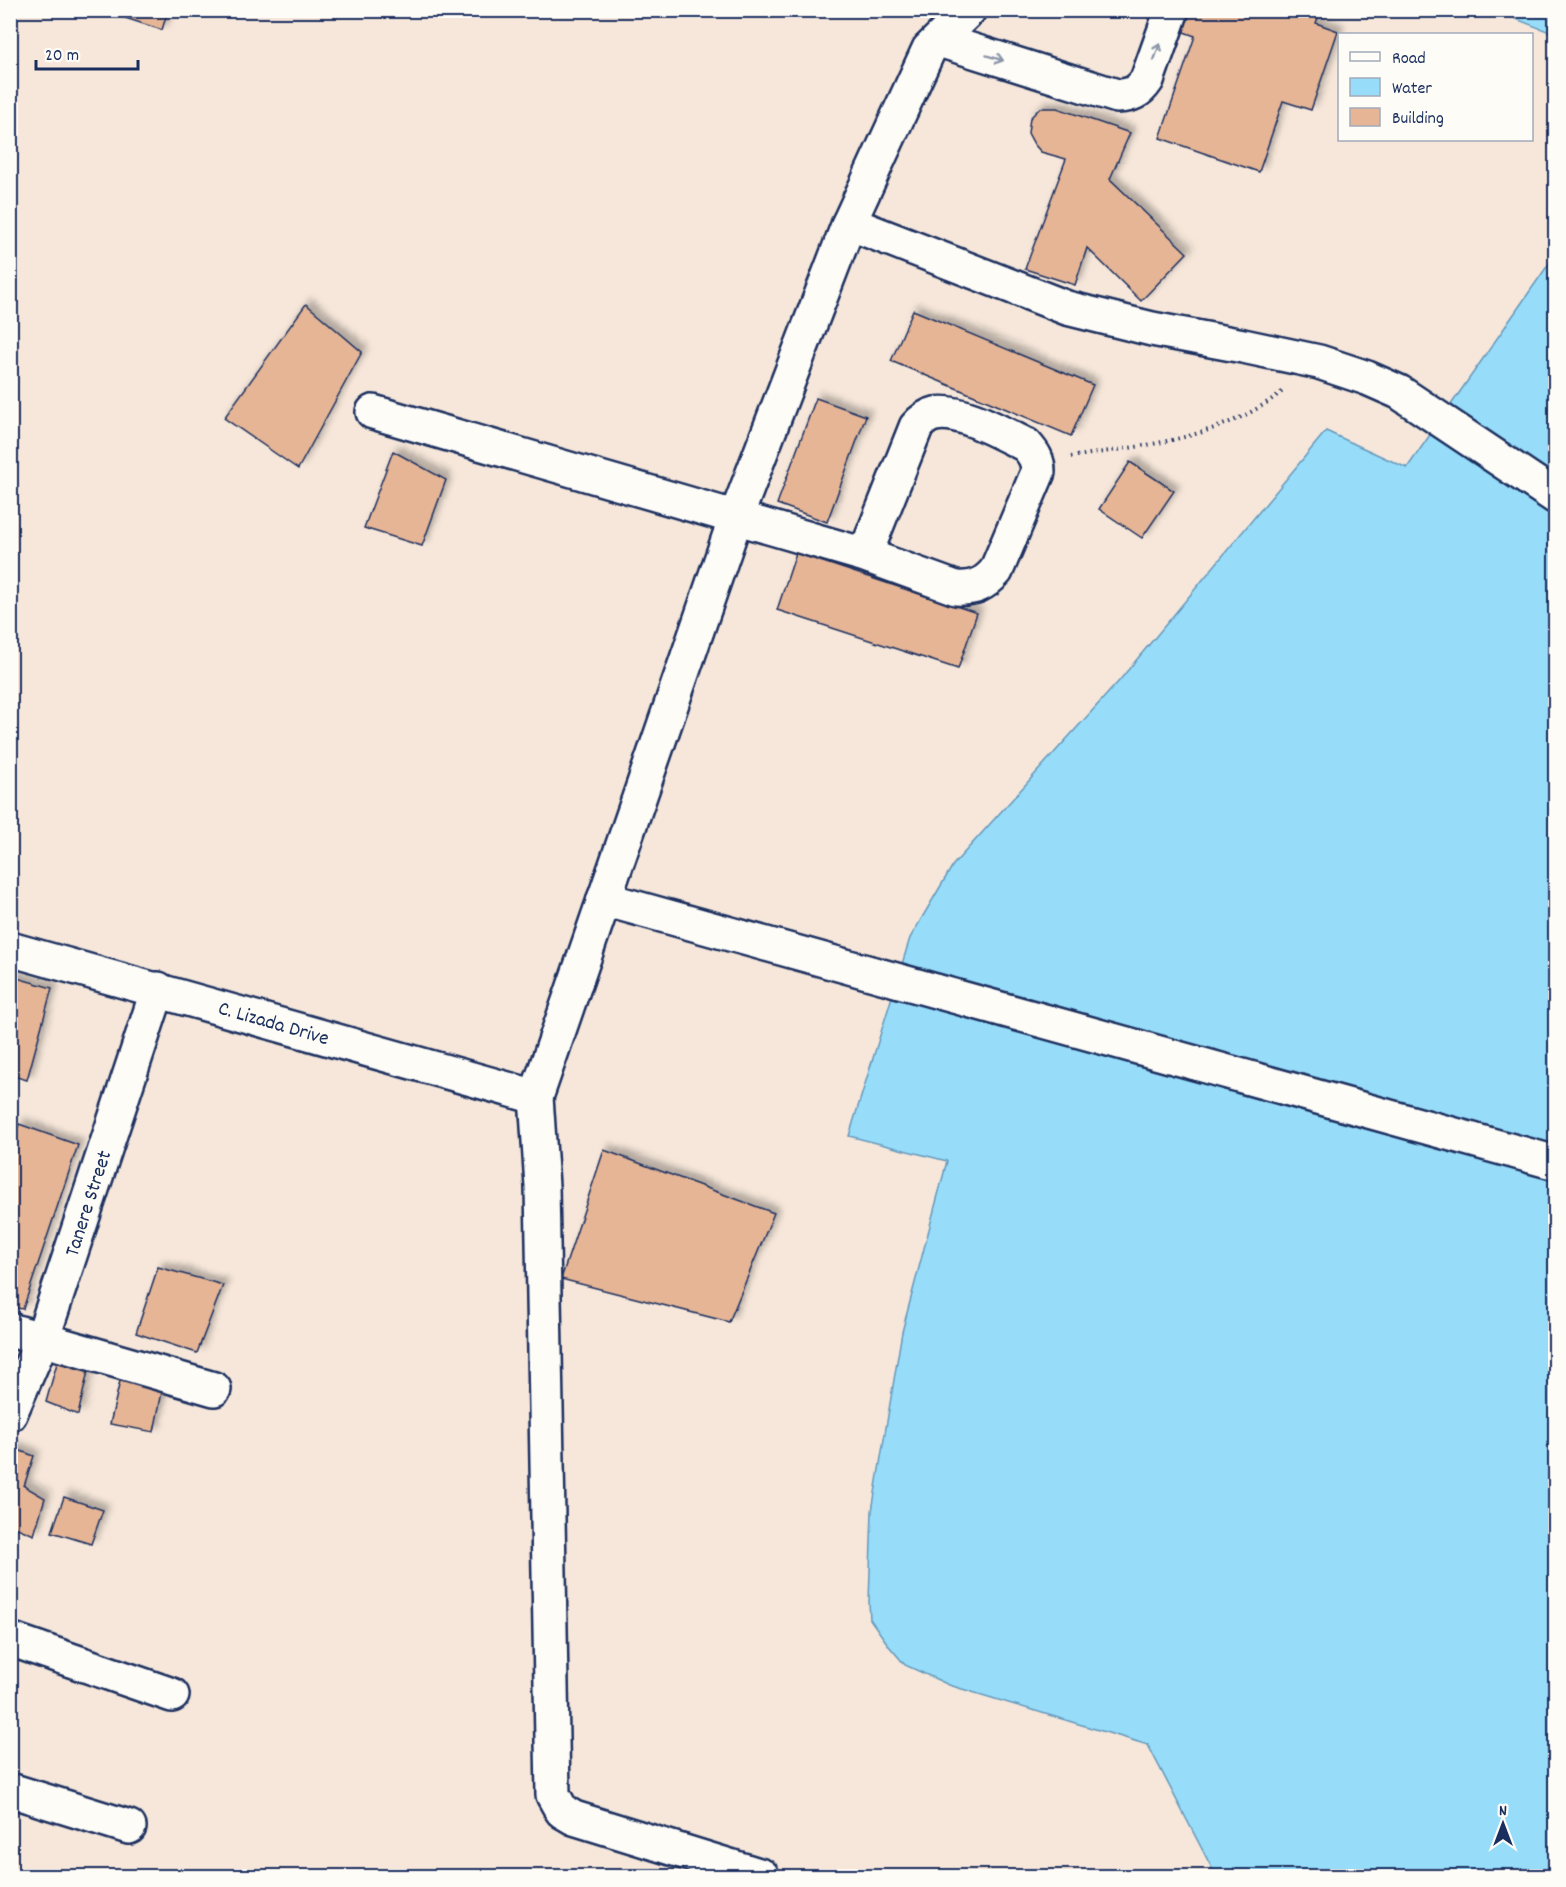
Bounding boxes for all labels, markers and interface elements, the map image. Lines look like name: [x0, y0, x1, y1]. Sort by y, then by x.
scale bar: [36, 33, 138, 71]
legend: [1338, 33, 1533, 141]
one-way arrow: [1153, 43, 1164, 62]
text: 20 m: [45, 44, 79, 69]
text: Road: [1392, 47, 1426, 72]
one-way arrow: [985, 53, 1004, 64]
text: Water: [1392, 77, 1432, 102]
text: Building: [1392, 107, 1444, 132]
street label: C. Lizada Drive: [214, 995, 332, 1055]
street label: Tanere Street: [59, 1147, 121, 1261]
north arrow: [1473, 1794, 1533, 1854]
text: N: [1499, 1800, 1507, 1823]

